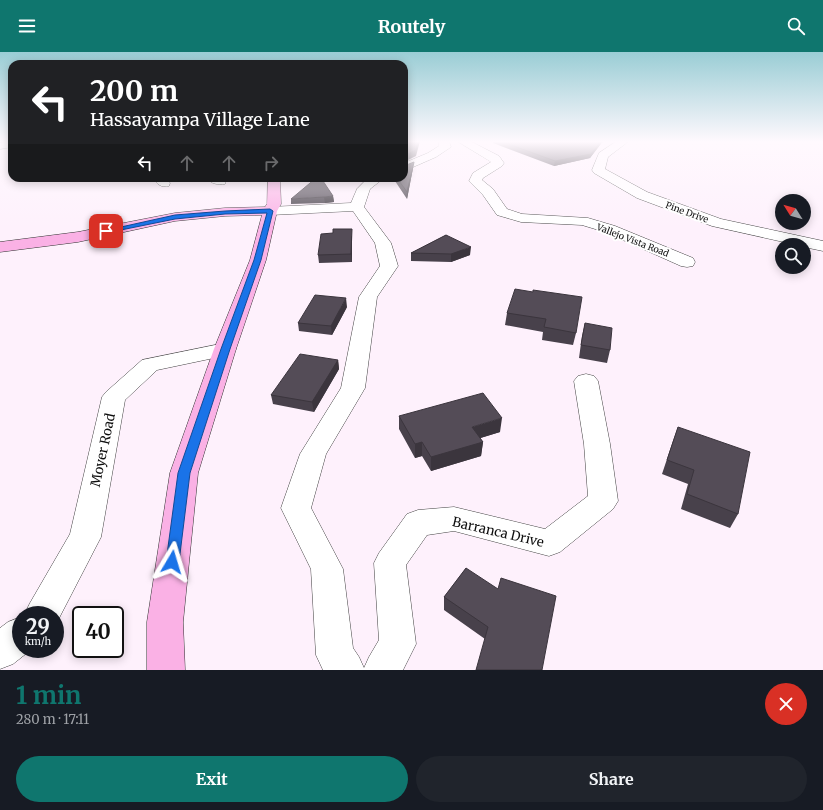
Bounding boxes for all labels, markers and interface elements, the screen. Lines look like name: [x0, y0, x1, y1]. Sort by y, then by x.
icon: menu: [16, 15, 38, 37]
text: Routely: [378, 15, 445, 38]
icon: search: [785, 15, 807, 37]
text: 200 m: [90, 73, 178, 109]
icon: left: [24, 76, 76, 128]
text: Hassayampa Village Lane: [90, 108, 310, 131]
icon: left: [134, 152, 156, 174]
icon: ahead: [176, 152, 198, 174]
icon: ahead: [218, 152, 240, 174]
icon: right: [260, 152, 282, 174]
north arrow: [775, 194, 811, 230]
map controls: [775, 194, 811, 274]
street label: Pine Drive: [664, 199, 710, 225]
pin: [89, 214, 123, 248]
icon: arrive: [95, 220, 117, 242]
street label: Vallejo Vista Road: [594, 221, 671, 259]
button: search: [775, 238, 811, 274]
street label: Moyer Road: [87, 411, 119, 488]
street label: Barranca Drive: [451, 513, 546, 551]
position arrow: [151, 541, 193, 583]
speed limit sign: 40: [72, 606, 124, 658]
text: 29: [26, 614, 50, 639]
text: km/h: [25, 635, 51, 648]
text: 1 min: [16, 680, 81, 711]
button: close: [765, 683, 807, 725]
text: 280 m · 17:11: [16, 711, 89, 728]
button: Exit: [16, 756, 408, 802]
button: Share: [416, 756, 807, 802]

